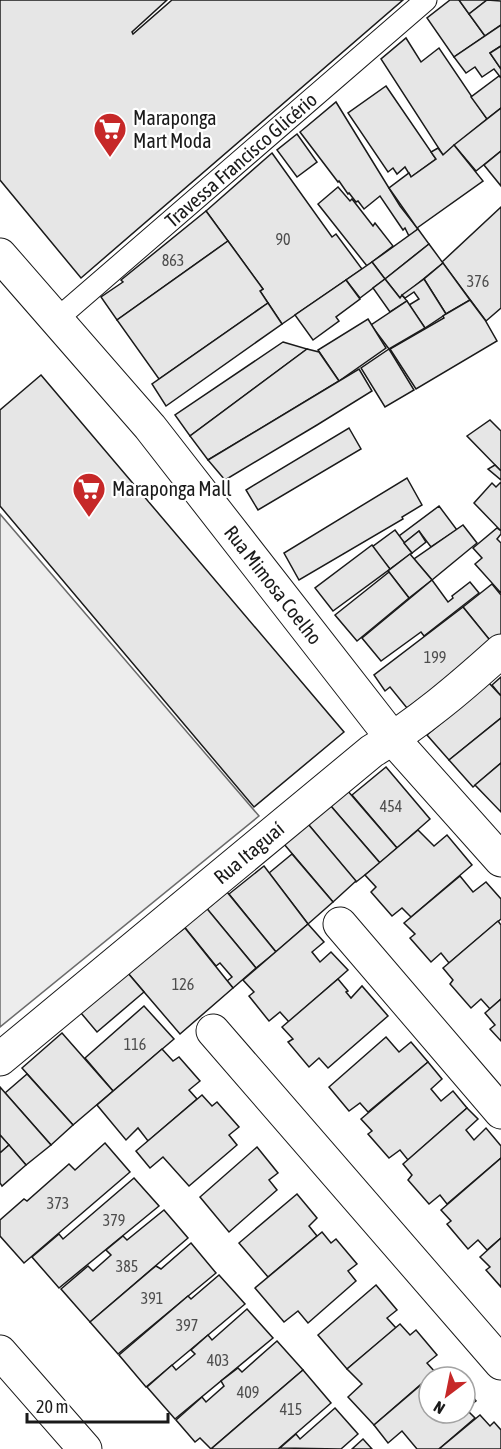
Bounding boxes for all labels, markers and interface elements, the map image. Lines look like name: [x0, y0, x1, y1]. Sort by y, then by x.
street label: Travessa Francisco Glicério: [160, 88, 321, 232]
place label: Maraponga Mart Moda: [133, 106, 217, 152]
supermarket icon: Maraponga Mart Moda: [92, 111, 128, 158]
house number: 90: [275, 230, 291, 248]
house number: 863: [162, 251, 184, 269]
house number: 376: [467, 272, 489, 290]
supermarket icon: Maraponga Mall: [71, 471, 107, 518]
place label: Maraponga Mall: [112, 477, 232, 500]
street label: Rua Mimosa Coelho: [220, 521, 327, 649]
house number: 199: [424, 648, 446, 666]
house number: 454: [380, 797, 402, 815]
street label: Rua Itaguaí: [209, 817, 289, 888]
house number: 126: [172, 975, 194, 993]
house number: 116: [124, 1035, 146, 1053]
house number: 373: [47, 1194, 69, 1212]
house number: 379: [103, 1211, 125, 1229]
house number: 385: [116, 1257, 138, 1275]
house number: 391: [141, 1289, 163, 1307]
house number: 397: [176, 1316, 198, 1334]
house number: 403: [207, 1351, 229, 1369]
north arrow: [417, 1365, 477, 1425]
house number: 409: [237, 1383, 259, 1401]
scale bar: [27, 1386, 168, 1424]
text: 20 m: [36, 1396, 68, 1417]
text: N: [430, 1398, 448, 1418]
house number: 415: [280, 1400, 302, 1418]

